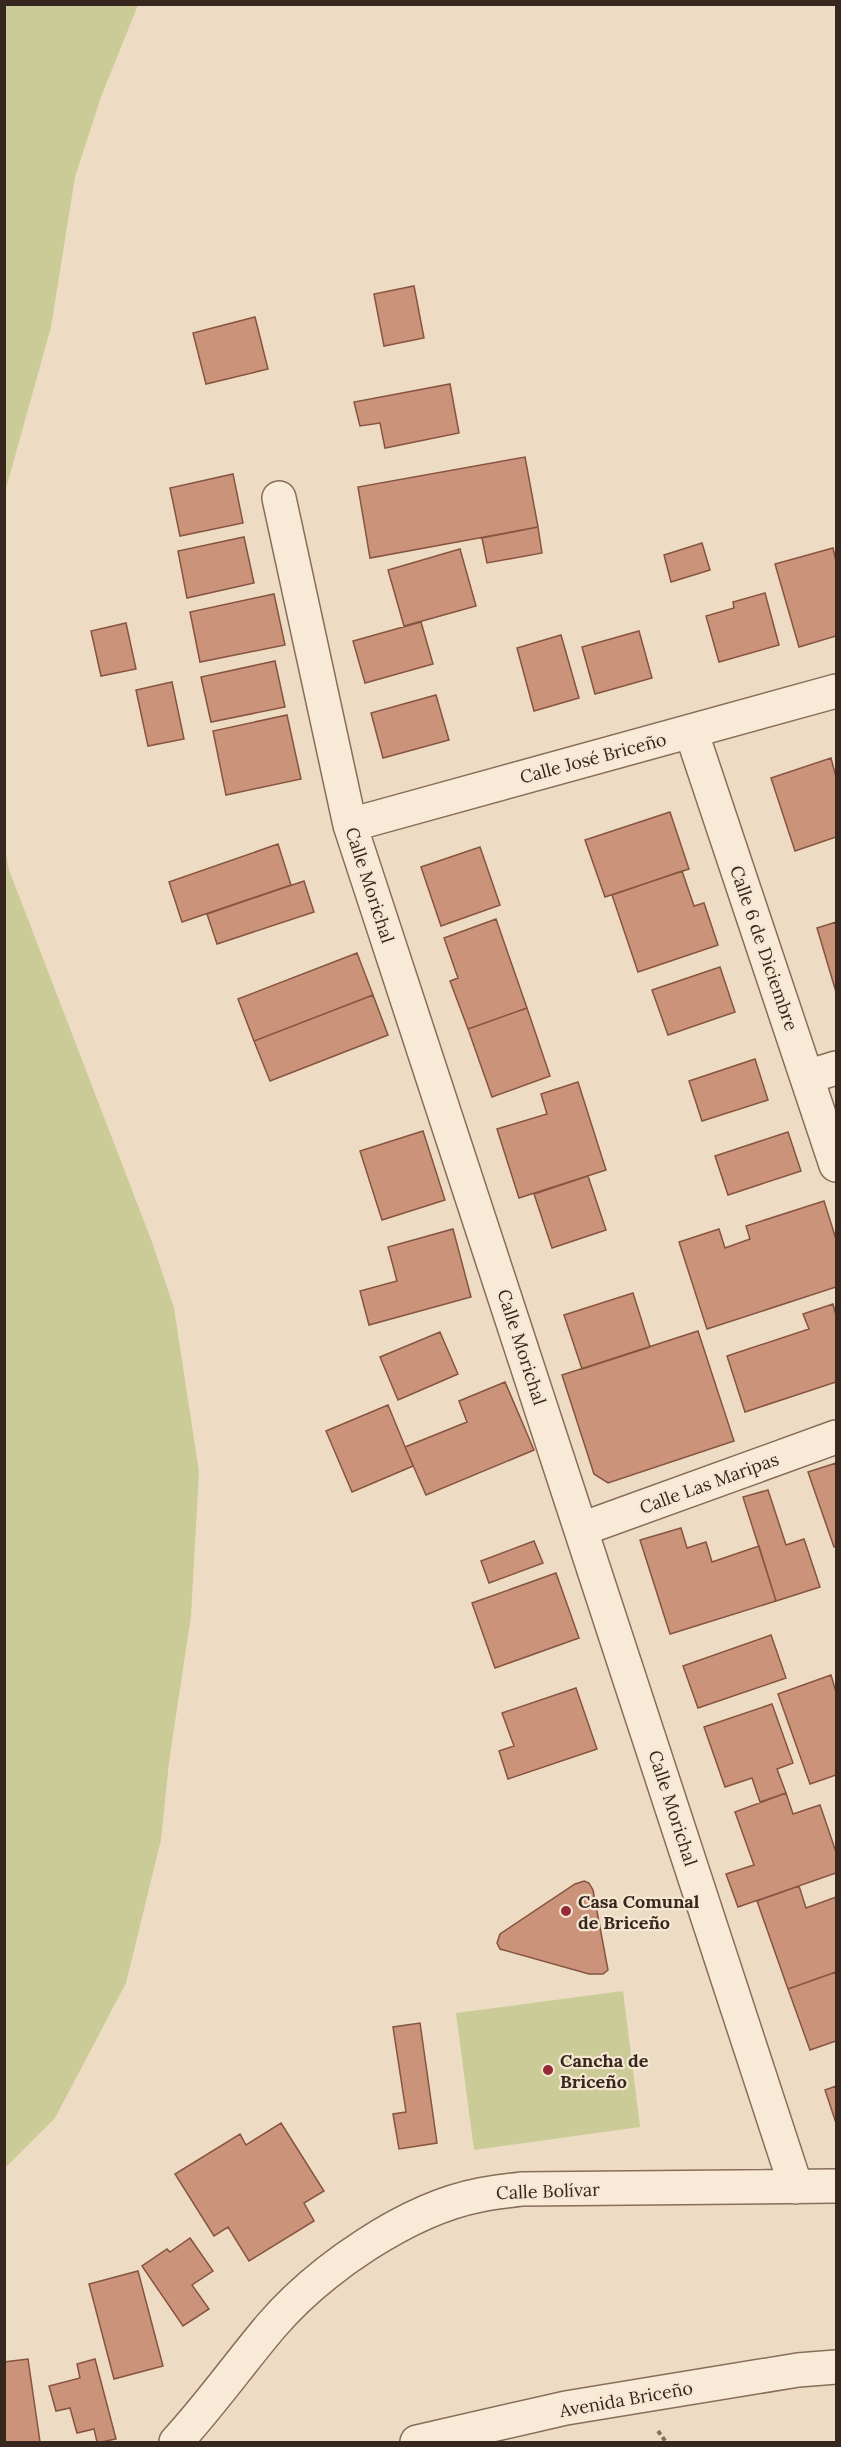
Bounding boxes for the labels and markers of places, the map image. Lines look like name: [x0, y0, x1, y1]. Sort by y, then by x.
place label: Casa Comunal de Briceño: [578, 1890, 700, 1934]
marker: Casa Comunal de Briceño: [559, 1904, 573, 1918]
place label: Cancha de Briceño: [560, 2049, 649, 2093]
marker: Cancha de Briceño: [541, 2063, 555, 2077]

